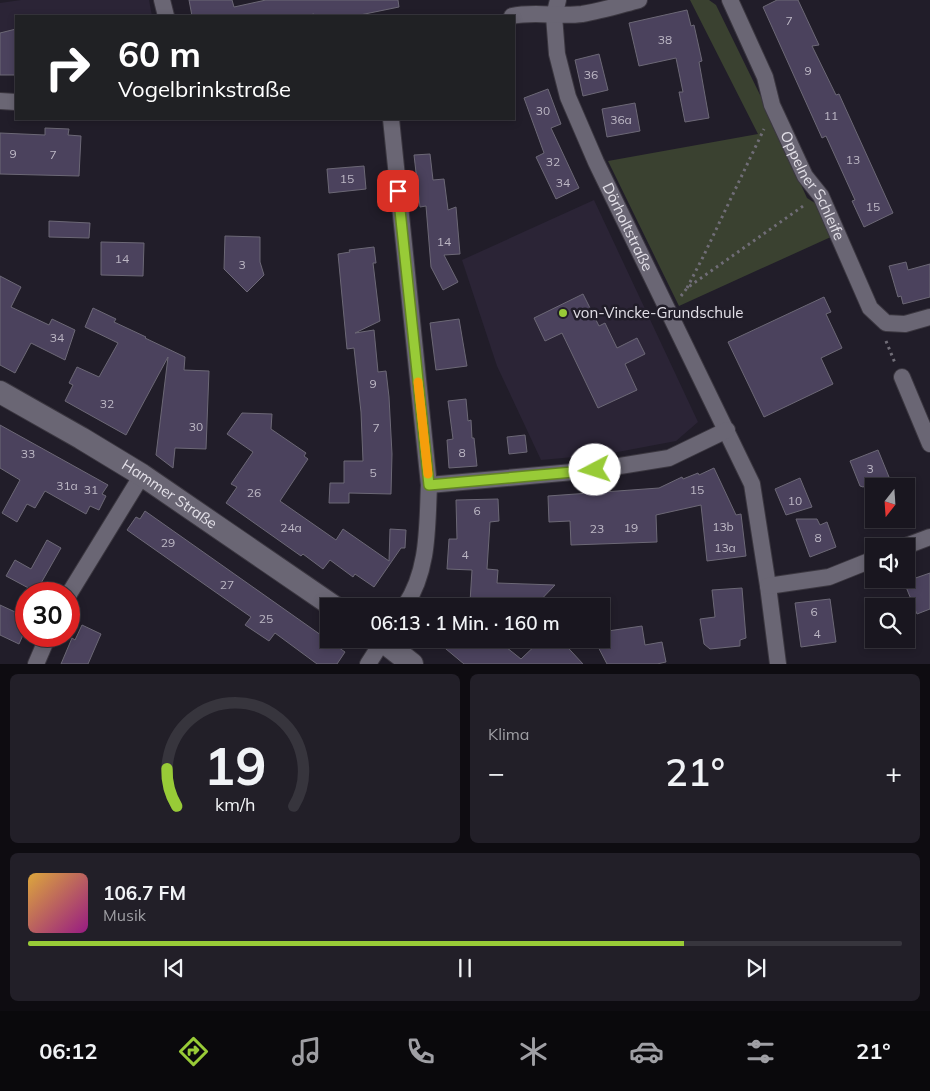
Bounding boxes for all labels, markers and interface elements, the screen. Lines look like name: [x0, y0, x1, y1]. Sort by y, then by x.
house number: 7: [785, 13, 793, 28]
text: 60 m: [118, 32, 201, 76]
house number: 38: [658, 32, 672, 47]
icon: right: [35, 35, 100, 100]
house number: 9: [804, 63, 812, 78]
house number: 36: [584, 67, 598, 82]
text: Vogelbrinkstraße: [118, 75, 291, 103]
house number: 30: [536, 103, 550, 118]
house number: 11: [824, 108, 838, 123]
house number: 36a: [610, 112, 632, 127]
street label: Oppelner Schleife: [776, 128, 849, 243]
house number: 9: [9, 146, 17, 161]
house number: 7: [49, 147, 57, 162]
house number: 13: [846, 152, 860, 167]
house number: 32: [546, 154, 560, 169]
pin: [377, 170, 419, 212]
house number: 15: [340, 171, 354, 186]
house number: 34: [556, 175, 570, 190]
icon: arrive: [384, 177, 412, 205]
street label: Dörholtstraße: [598, 179, 657, 274]
house number: 15: [866, 199, 880, 214]
house number: 14: [437, 234, 451, 249]
house number: 14: [115, 251, 129, 266]
house number: 3: [238, 257, 246, 272]
place label: von-Vincke-Grundschule: [573, 303, 743, 322]
marker: von-Vincke-Grundschule: [557, 307, 569, 319]
house number: 34: [50, 330, 64, 345]
house number: 9: [369, 376, 377, 391]
house number: 32: [100, 396, 114, 411]
house number: 30: [189, 419, 203, 434]
house number: 7: [372, 420, 380, 435]
position arrow: [568, 443, 620, 495]
house number: 8: [458, 445, 466, 460]
house number: 33: [21, 446, 35, 461]
street label: Hammer Straße: [118, 455, 221, 533]
house number: 3: [866, 461, 874, 476]
house number: 5: [369, 465, 377, 480]
house number: 31a: [56, 478, 78, 493]
north arrow: [865, 478, 915, 528]
map controls: [865, 478, 915, 648]
house number: 31: [84, 482, 98, 497]
house number: 15: [690, 482, 704, 497]
house number: 26: [247, 485, 261, 500]
house number: 10: [788, 493, 802, 508]
house number: 6: [473, 503, 481, 518]
house number: 13b: [712, 519, 734, 534]
house number: 24a: [280, 520, 302, 535]
house number: 19: [624, 520, 638, 535]
house number: 23: [590, 521, 604, 536]
house number: 8: [814, 530, 822, 545]
house number: 29: [161, 535, 175, 550]
button: sound: [865, 538, 915, 588]
house number: 13a: [714, 540, 736, 555]
house number: 4: [461, 547, 469, 562]
house number: 27: [220, 577, 234, 592]
speed limit sign: 30: [15, 582, 80, 647]
button: search: [865, 598, 915, 648]
house number: 6: [810, 604, 818, 619]
house number: 25: [259, 611, 273, 626]
text: 06:13 · 1 Min. · 160 m: [370, 611, 560, 635]
house number: 4: [813, 626, 821, 641]
text: Klima: [488, 724, 529, 744]
text: 19: [204, 733, 266, 798]
text: 21°: [665, 748, 725, 796]
text: −: [488, 755, 505, 790]
text: +: [885, 755, 902, 790]
text: km/h: [215, 793, 255, 815]
text: 106.7 FM: [103, 881, 186, 905]
text: Musik: [103, 905, 146, 925]
icon: previous: [160, 954, 188, 982]
icon: pause: [451, 954, 479, 982]
icon: next: [742, 954, 770, 982]
icon: directions: [176, 1034, 211, 1069]
icon: music: [289, 1034, 324, 1069]
icon: phone: [403, 1034, 438, 1069]
icon: climate: [516, 1034, 551, 1069]
icon: car: [629, 1034, 664, 1069]
icon: filters: [743, 1034, 778, 1069]
text: 06:12: [39, 1037, 97, 1065]
text: 21°: [856, 1037, 891, 1065]

